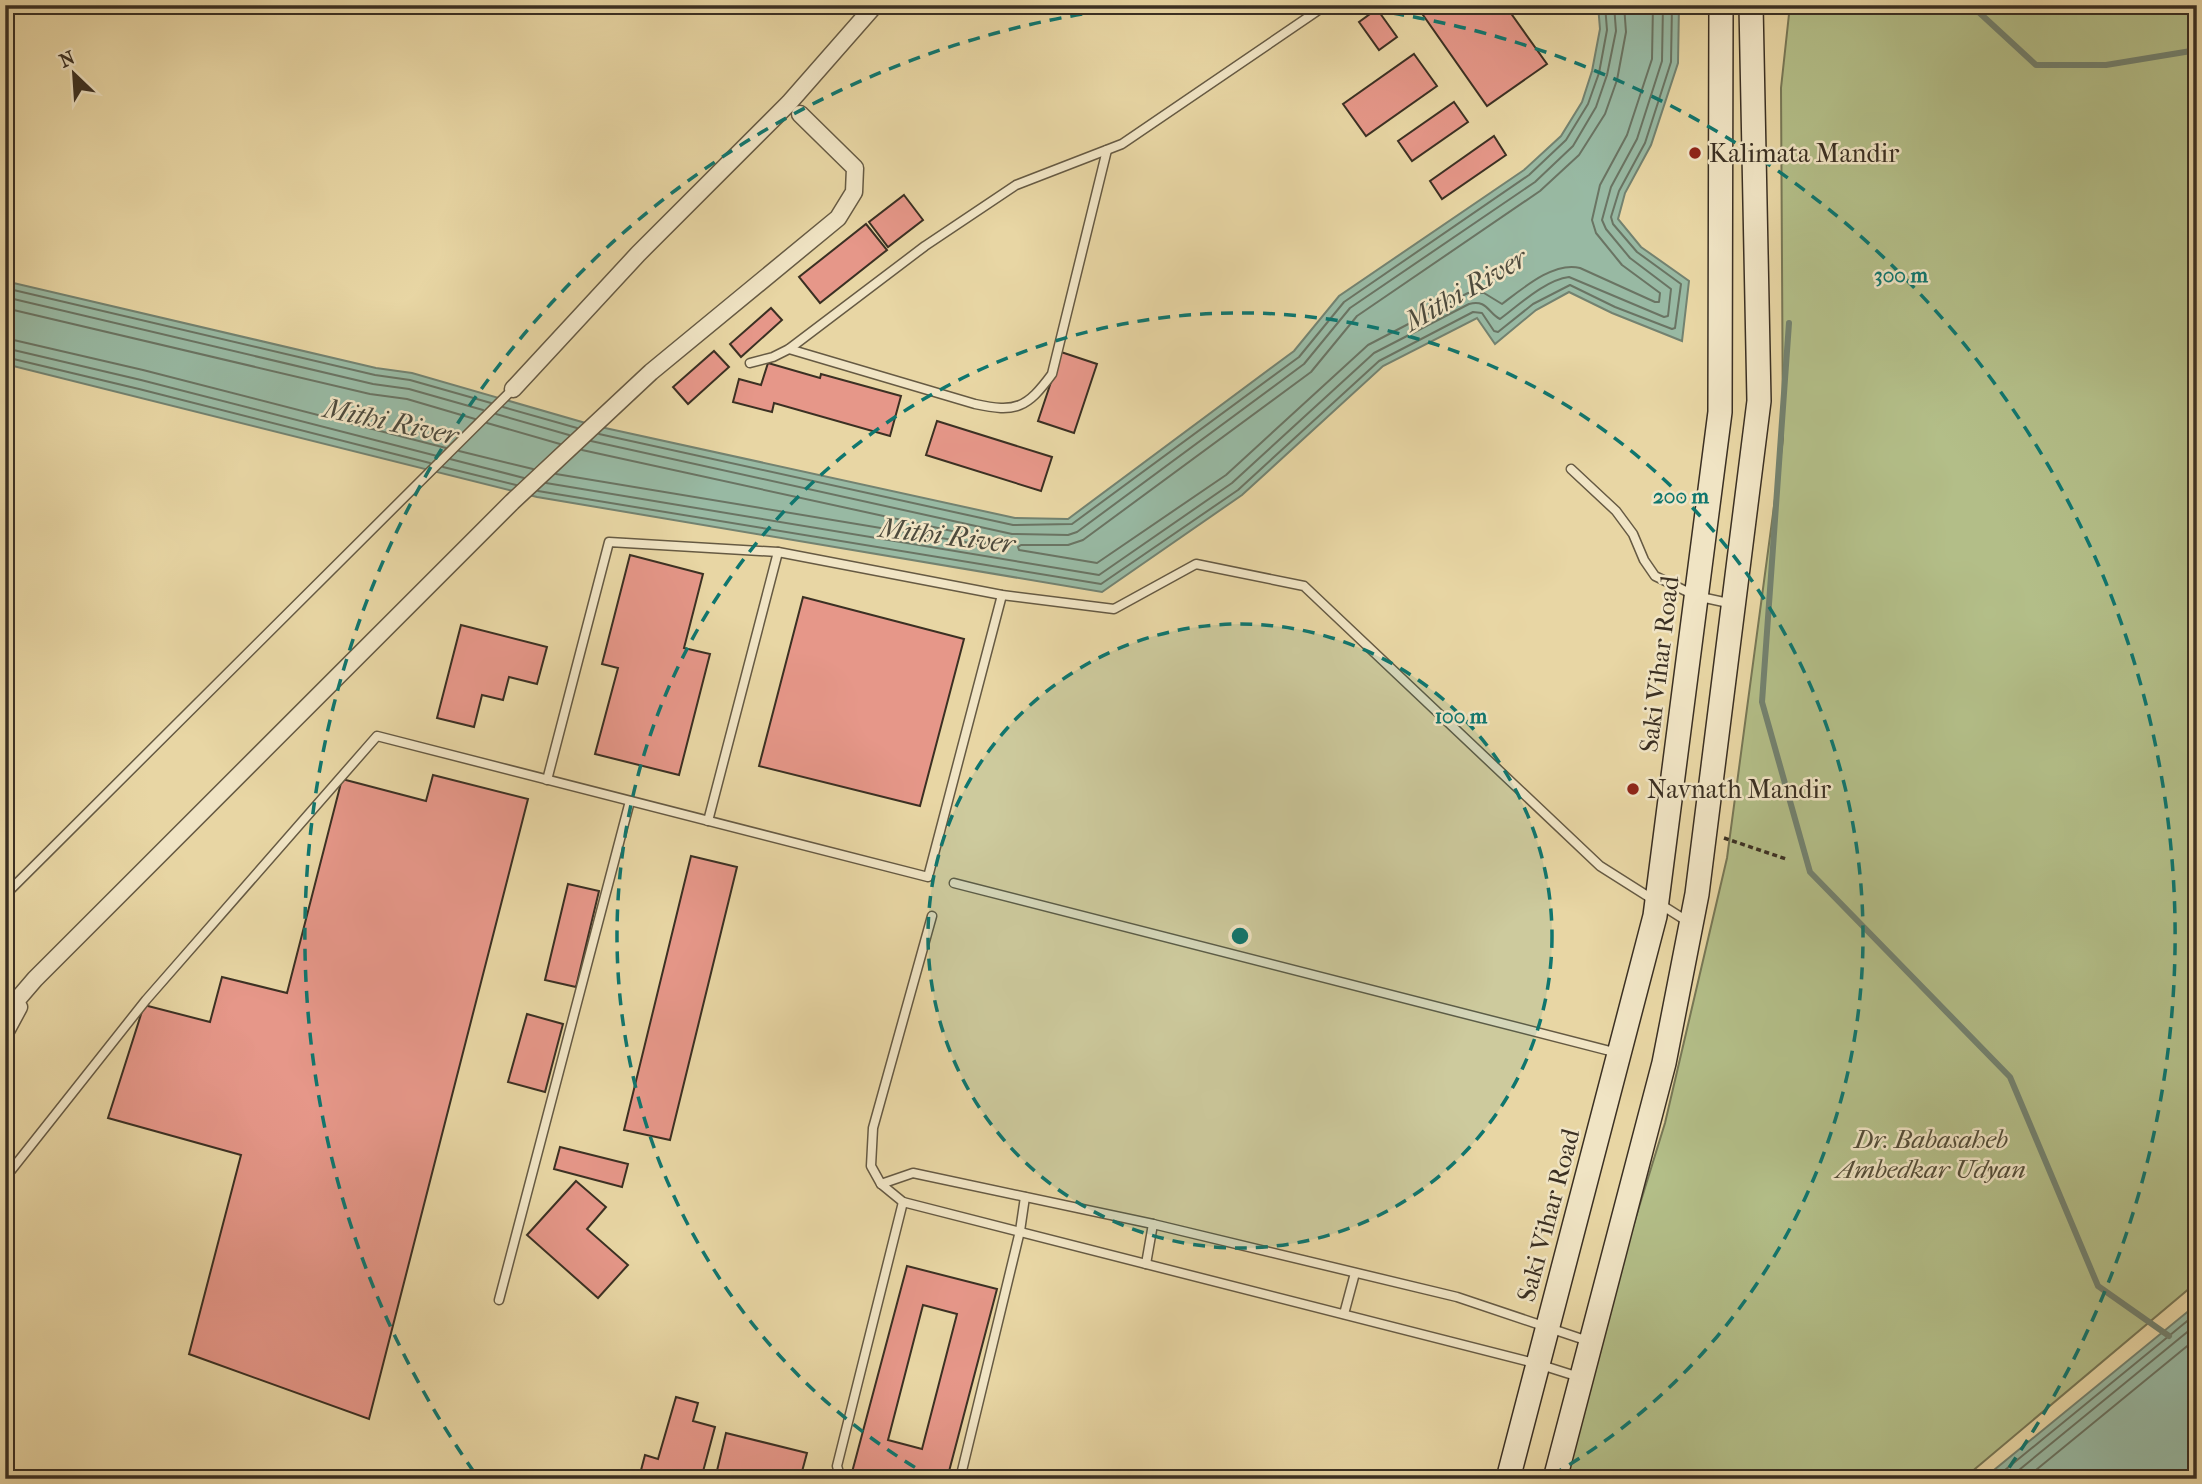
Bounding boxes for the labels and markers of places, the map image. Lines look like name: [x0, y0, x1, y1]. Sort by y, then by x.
place label: Kalimata Mandir: [1709, 138, 1899, 169]
marker: Kalimata Mandir: [1687, 145, 1703, 161]
place label: Navnath Mandir: [1647, 774, 1831, 805]
marker: Navnath Mandir: [1625, 781, 1641, 797]
centre of rings: [1228, 924, 1252, 948]

